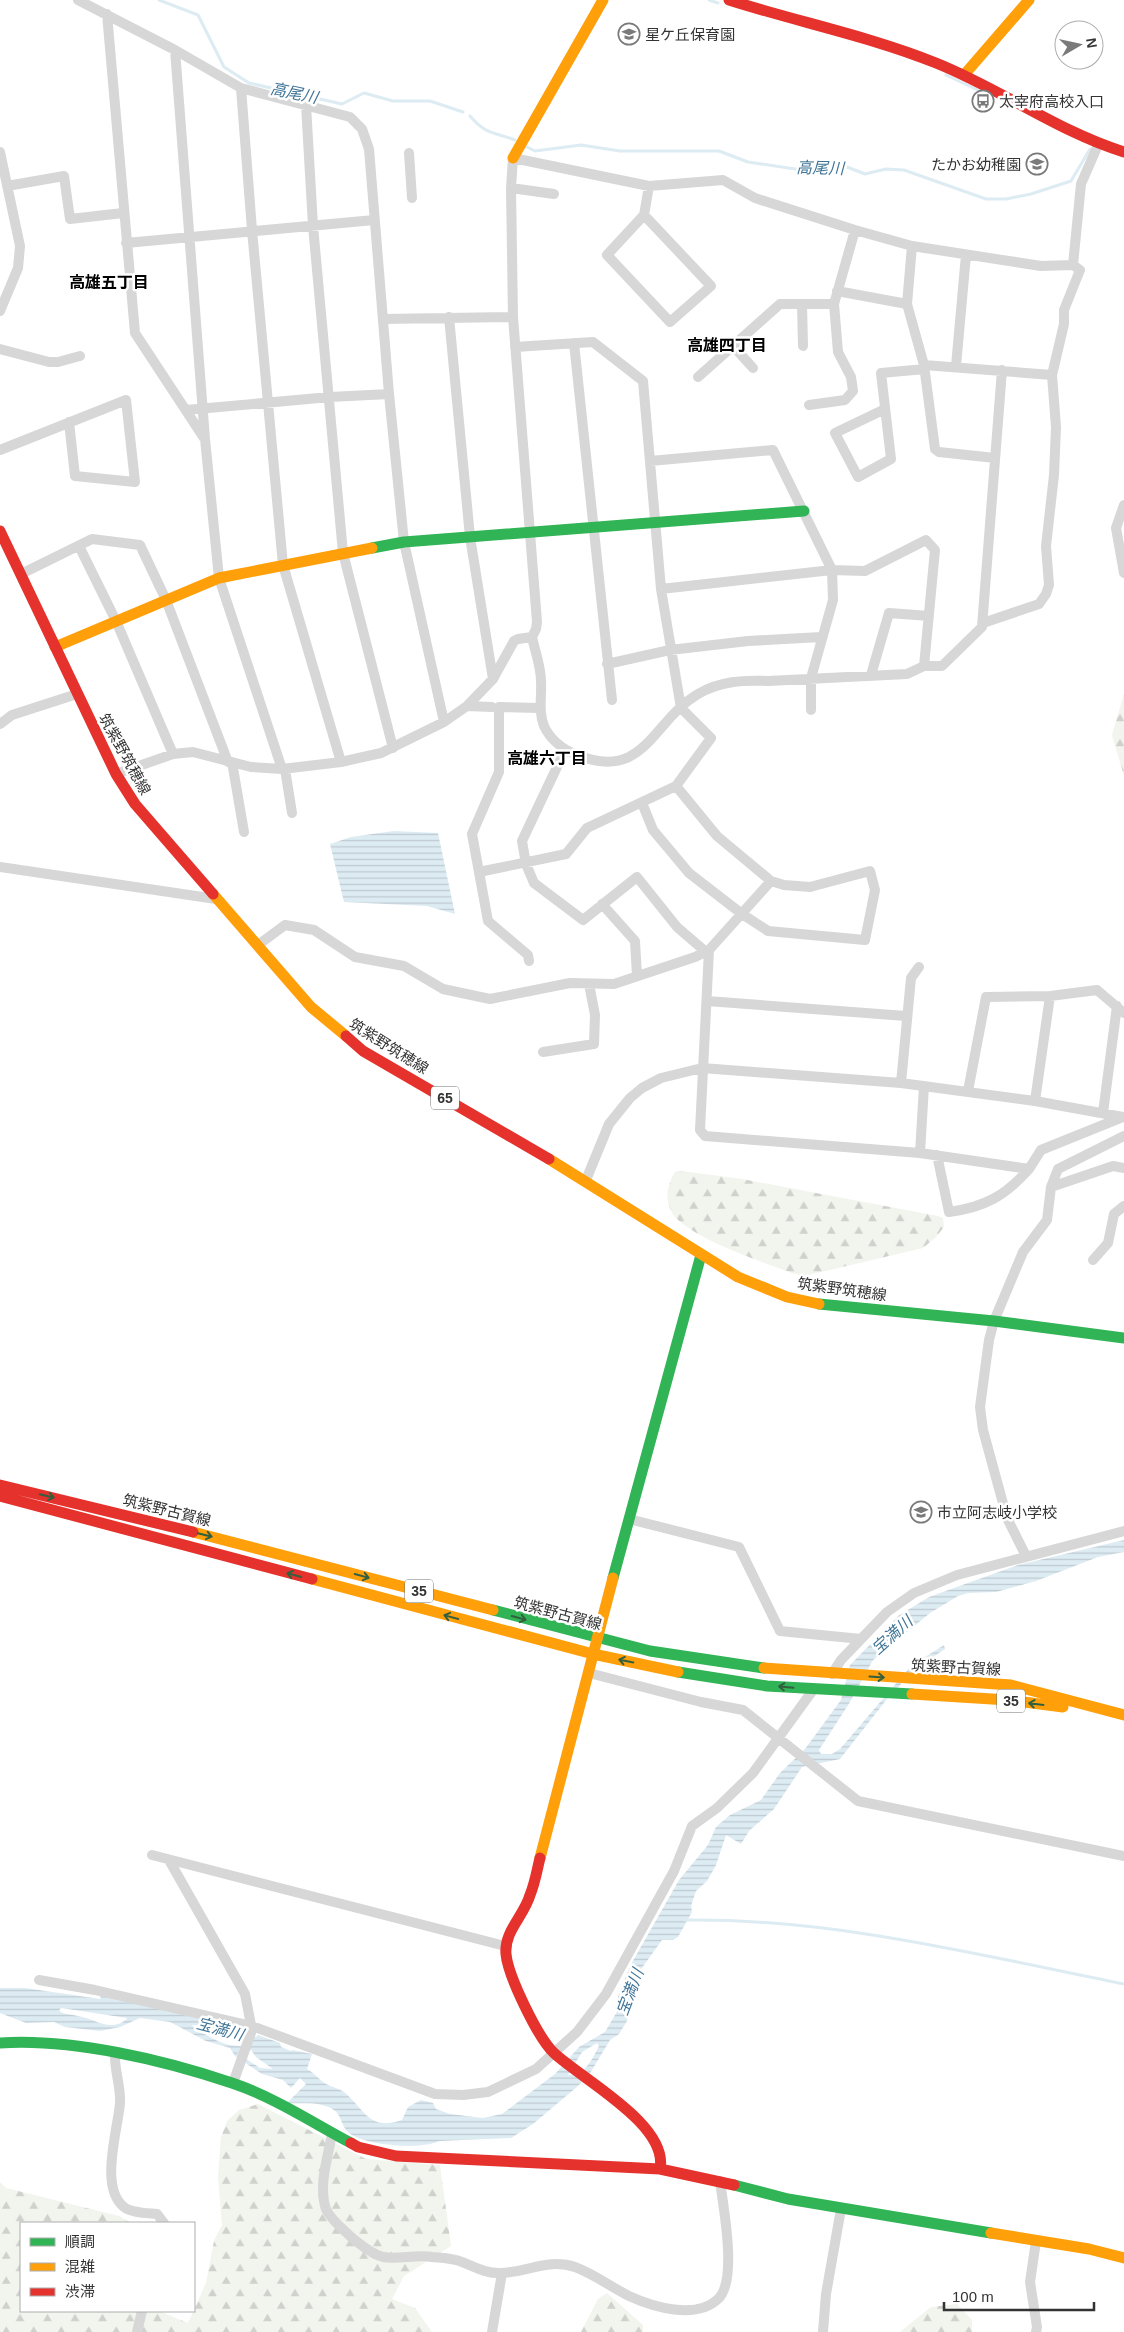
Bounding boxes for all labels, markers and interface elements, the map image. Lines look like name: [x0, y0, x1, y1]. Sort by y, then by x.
north arrow: [1054, 20, 1104, 70]
school or university icon: 星ケ丘保育園: [617, 22, 641, 46]
place label: 星ケ丘保育園: [645, 26, 735, 43]
text: N: [1083, 37, 1101, 49]
water label: 高尾川: [269, 80, 321, 107]
bus stop icon: 太宰府高校入口: [971, 89, 995, 113]
place label: 太宰府高校入口: [999, 93, 1104, 110]
school or university icon: たかお幼稚園: [1025, 152, 1049, 176]
place label: たかお幼稚園: [931, 156, 1021, 173]
water label: 高尾川: [796, 159, 846, 177]
district label: 高雄五丁目: [69, 274, 149, 291]
district label: 高雄四丁目: [687, 337, 767, 354]
street label: 筑紫野筑穂線: [96, 711, 154, 797]
district label: 高雄六丁目: [507, 750, 587, 767]
street label: 筑紫野筑穂線: [346, 1015, 432, 1077]
road number: 65: [431, 1086, 459, 1110]
street label: 筑紫野筑穂線: [796, 1274, 888, 1304]
street label: 筑紫野古賀線: [121, 1491, 213, 1529]
one-way arrow: [39, 1492, 55, 1501]
school or university icon: 市立阿志岐小学校: [909, 1500, 933, 1524]
place label: 市立阿志岐小学校: [937, 1504, 1057, 1521]
one-way arrow: [197, 1531, 213, 1540]
one-way arrow: [286, 1570, 302, 1579]
one-way arrow: [354, 1572, 370, 1581]
road number: 35: [405, 1580, 433, 1602]
street label: 筑紫野古賀線: [512, 1593, 604, 1633]
water label: 宝満川: [868, 1611, 917, 1657]
one-way arrow: [444, 1612, 460, 1621]
one-way arrow: [511, 1614, 527, 1623]
one-way arrow: [618, 1656, 634, 1665]
street label: 筑紫野古賀線: [911, 1656, 1001, 1678]
one-way arrow: [869, 1673, 885, 1682]
one-way arrow: [778, 1683, 794, 1692]
road number: 35: [997, 1690, 1025, 1712]
one-way arrow: [1028, 1699, 1044, 1709]
water label: 宝満川: [613, 1965, 647, 2017]
water label: 宝満川: [195, 2015, 247, 2044]
legend: [20, 2222, 195, 2312]
text: 順調: [65, 2233, 95, 2250]
text: 混雑: [65, 2258, 95, 2275]
scale bar: [944, 2280, 1094, 2312]
text: 渋滞: [65, 2283, 95, 2300]
text: 100 m: [952, 2288, 994, 2305]

